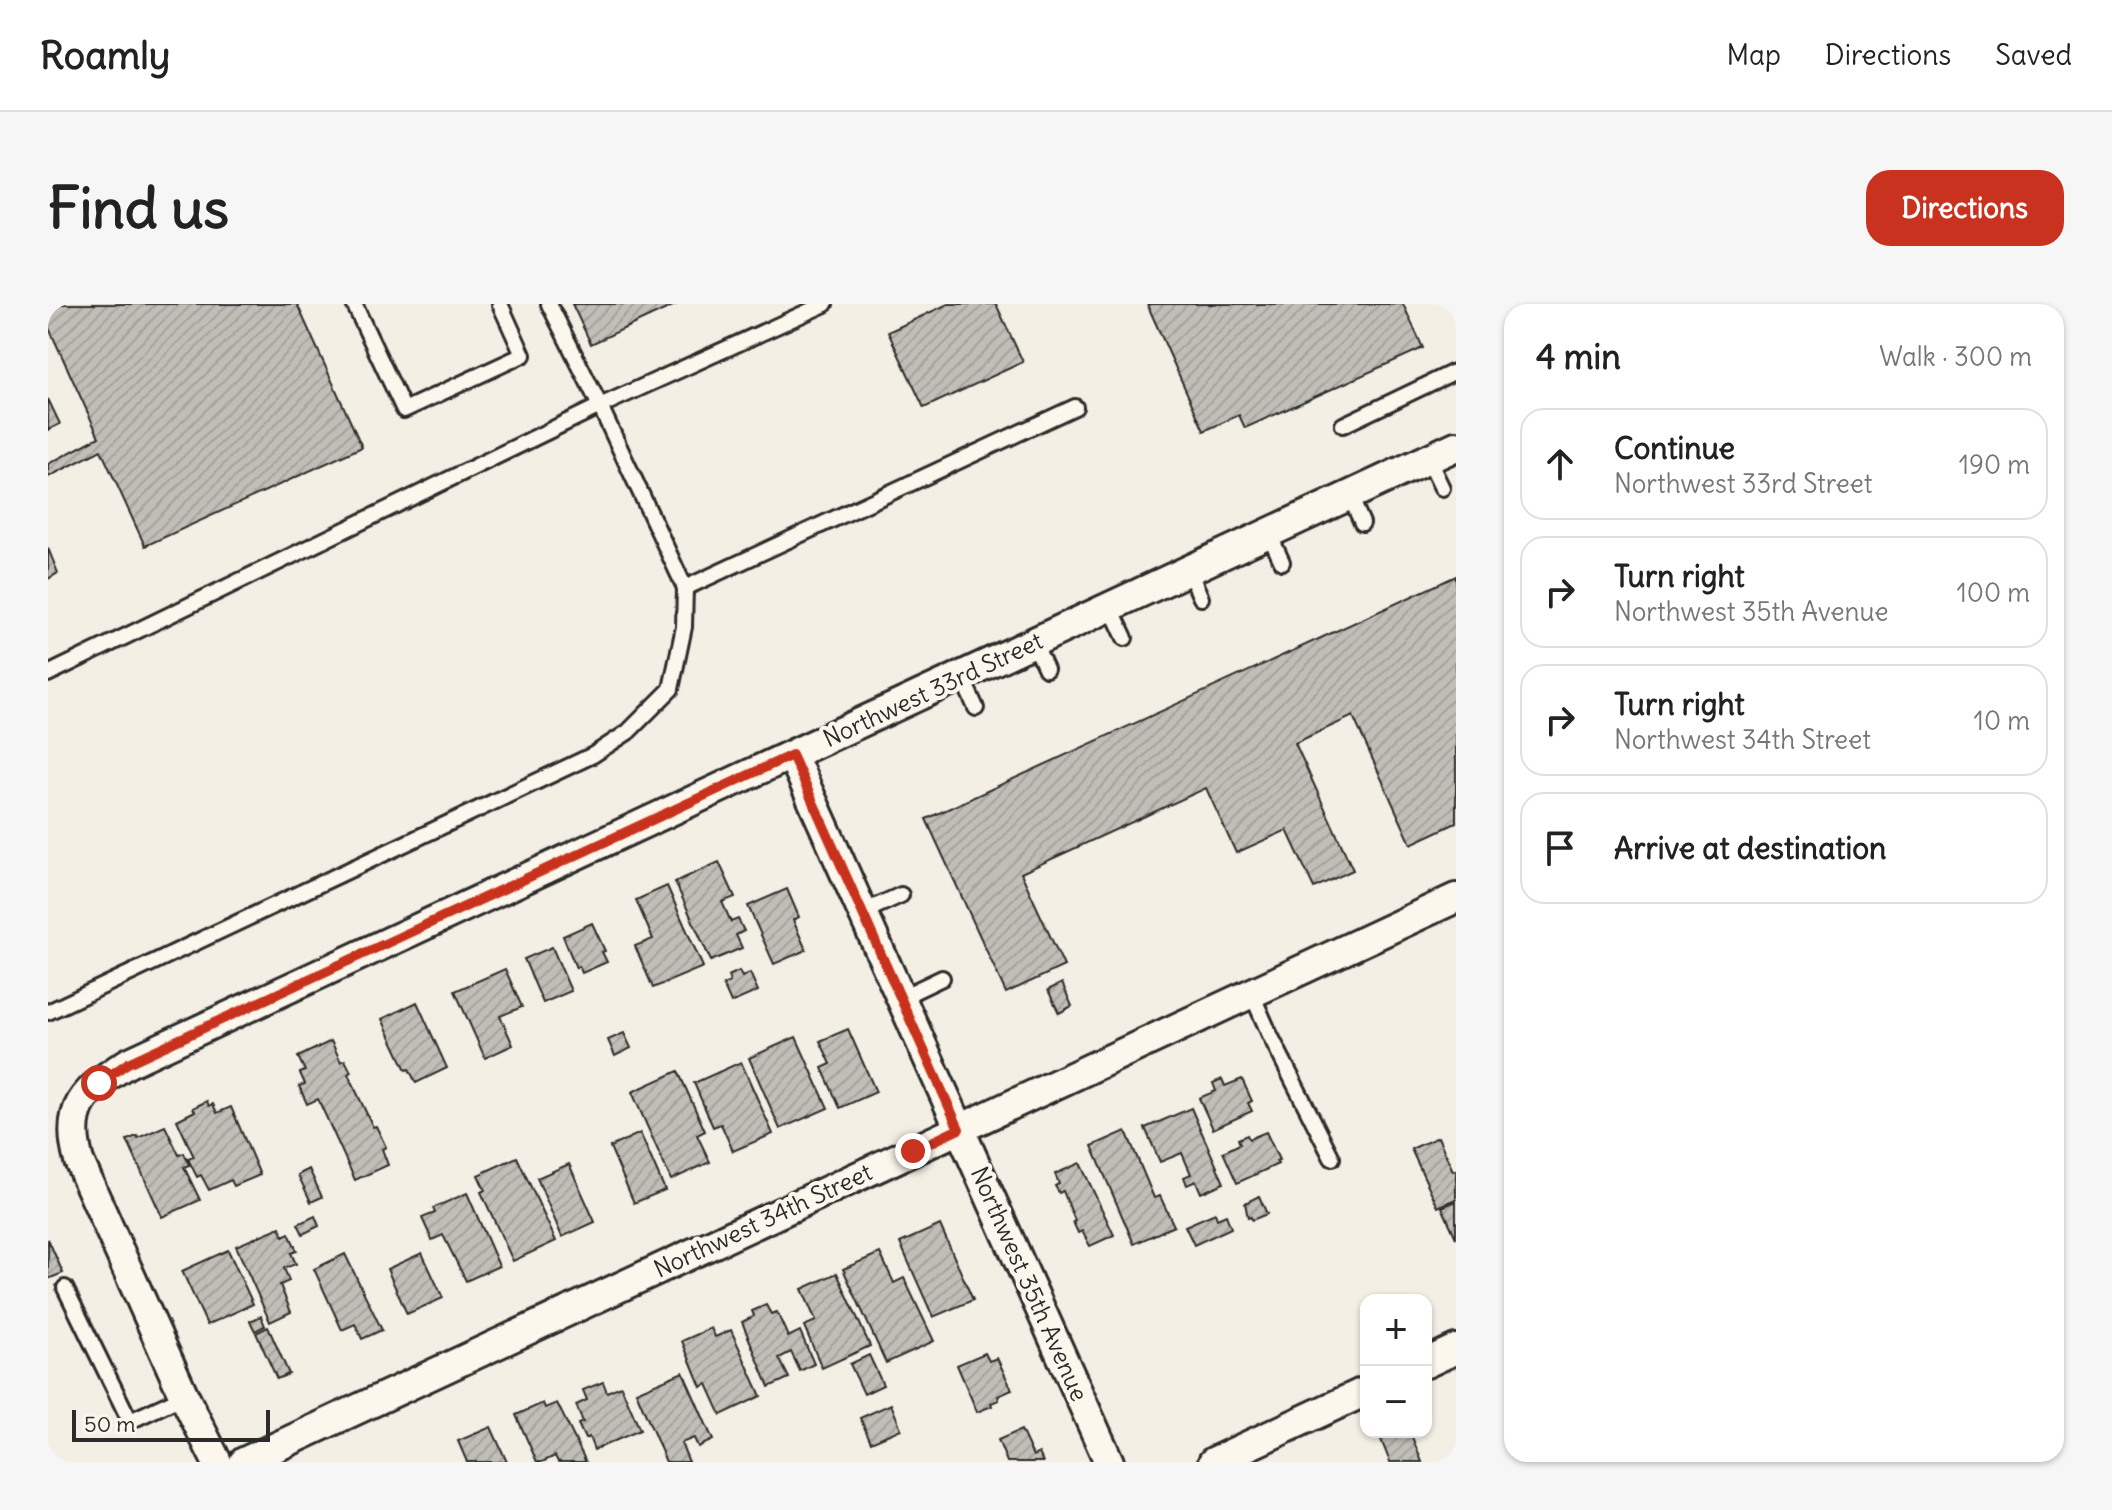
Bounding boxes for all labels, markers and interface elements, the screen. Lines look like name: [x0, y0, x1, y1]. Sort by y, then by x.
text: Roamly: [40, 32, 170, 79]
text: Map: [1726, 37, 1781, 73]
text: Directions: [1825, 37, 1951, 73]
text: Saved: [1995, 37, 2072, 73]
button: Directions: [1866, 170, 2064, 246]
text: Find us: [48, 173, 229, 243]
text: 4 min: [1536, 335, 1621, 378]
text: Walk · 300 m: [1879, 340, 2032, 373]
text: Continue: [1614, 429, 1735, 467]
icon: ahead: [1538, 442, 1582, 486]
text: 190 m: [1959, 448, 2030, 481]
text: Northwest 33rd Street: [1614, 467, 1873, 500]
text: Turn right: [1614, 557, 1745, 595]
icon: right: [1538, 570, 1582, 614]
text: 100 m: [1956, 576, 2030, 609]
text: Northwest 35th Avenue: [1614, 595, 1889, 628]
street label: Northwest 33rd Street: [818, 625, 1047, 753]
text: Turn right: [1614, 685, 1745, 723]
icon: right: [1538, 698, 1582, 742]
text: 10 m: [1974, 704, 2030, 737]
text: Northwest 34th Street: [1614, 723, 1871, 756]
icon: arrive: [1538, 826, 1582, 870]
text: Arrive at destination: [1614, 829, 1886, 867]
route start: [81, 1065, 117, 1101]
route end: [895, 1133, 931, 1169]
street label: Northwest 34th Street: [649, 1156, 876, 1284]
street label: Northwest 35th Avenue: [965, 1162, 1095, 1405]
map controls: [1360, 1294, 1432, 1438]
button: +: [1360, 1294, 1432, 1366]
button: −: [1360, 1366, 1432, 1438]
scale bar: [72, 1406, 270, 1442]
text: 50 m: [84, 1410, 136, 1438]

